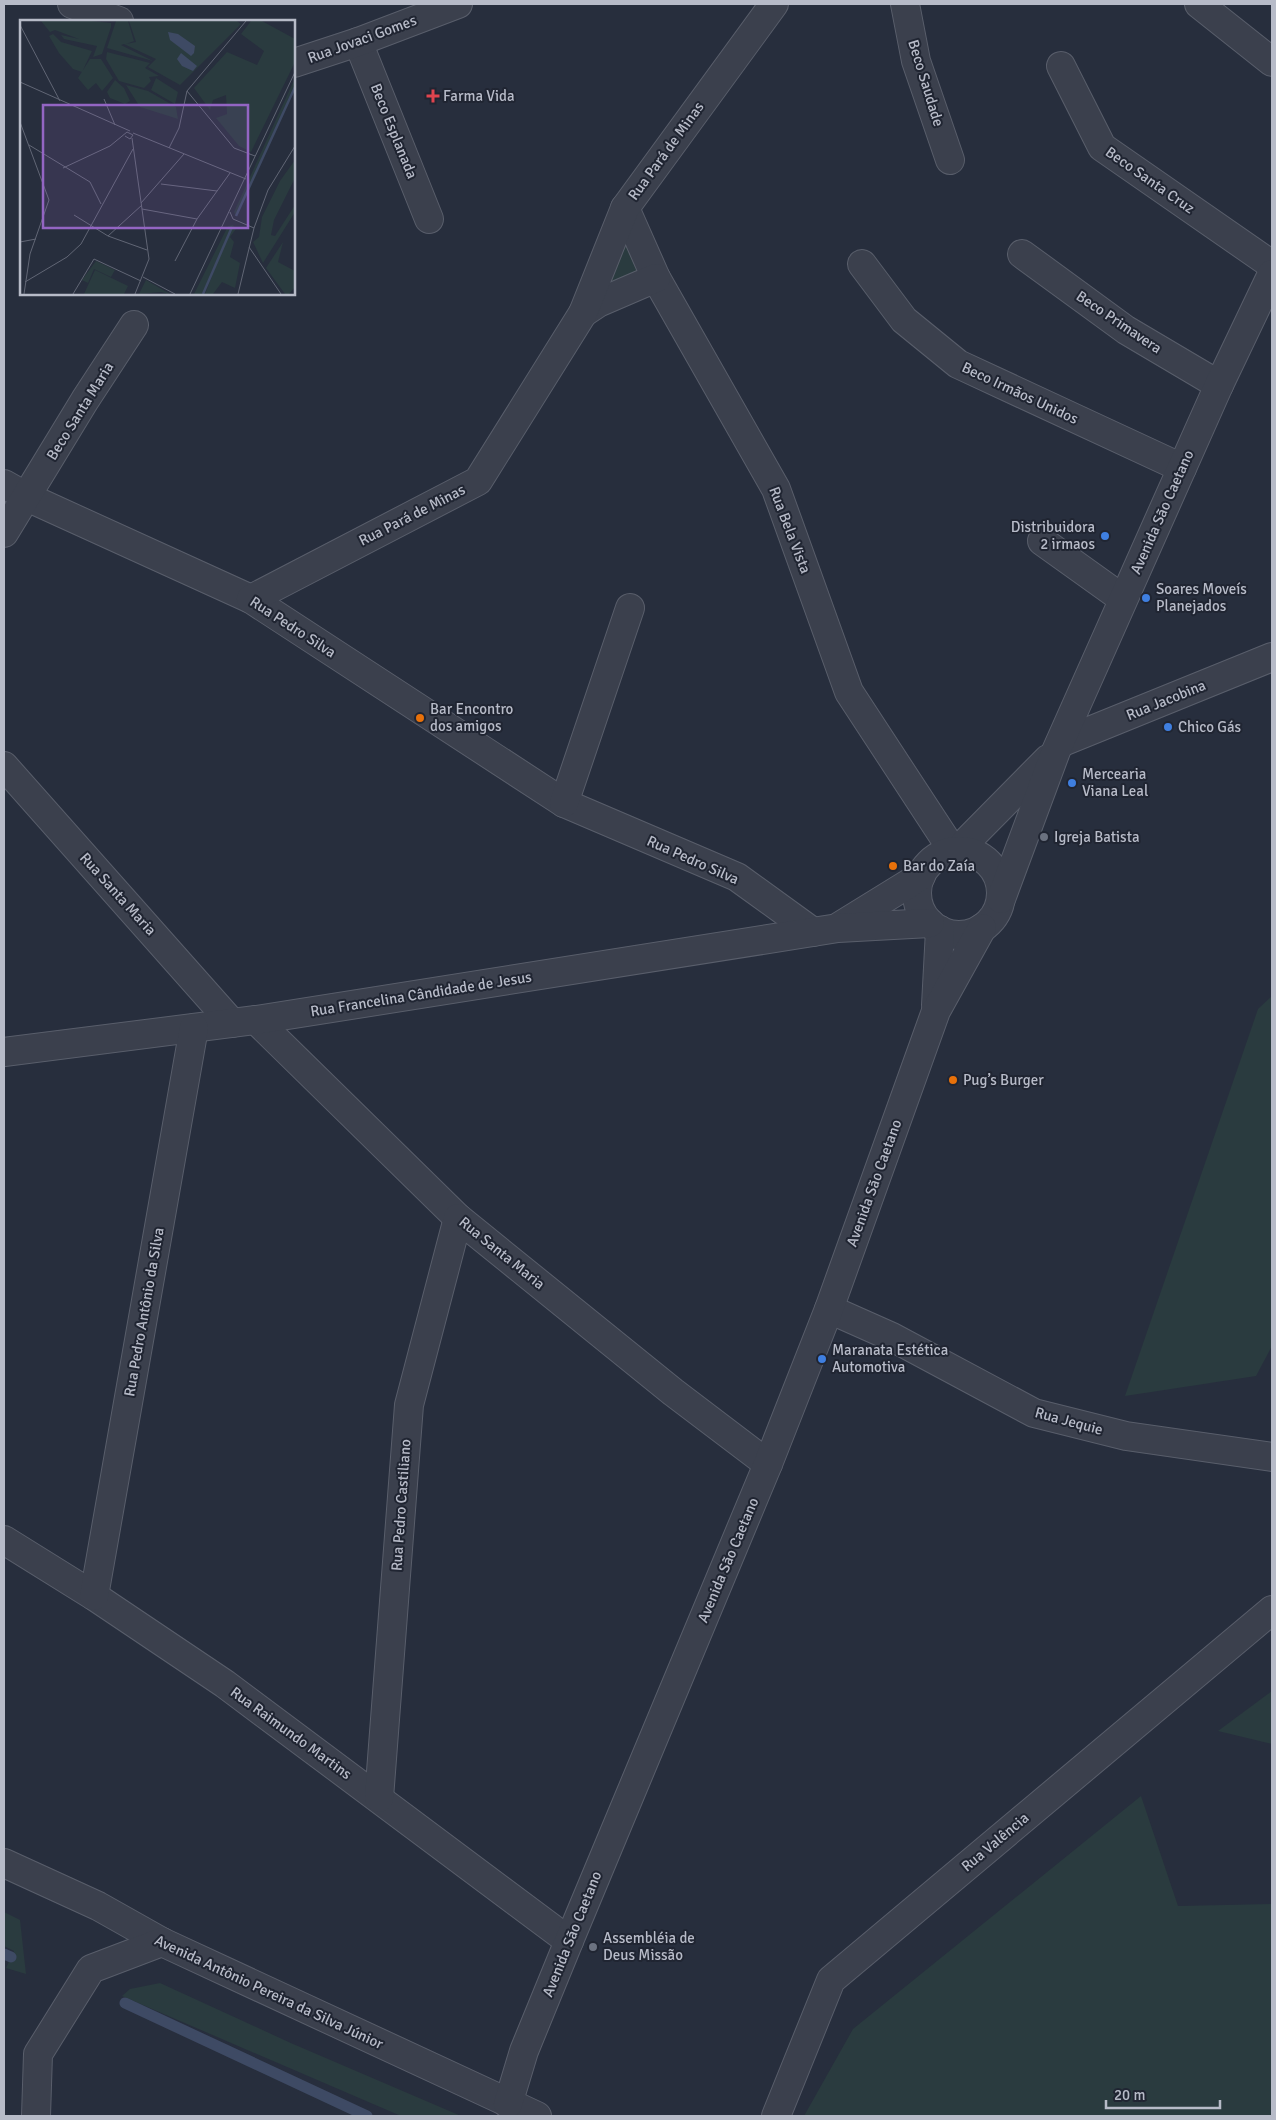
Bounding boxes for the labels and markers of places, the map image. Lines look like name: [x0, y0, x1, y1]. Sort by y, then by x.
place label: Farma Vida: [443, 87, 515, 105]
marker: Farma Vida: [427, 90, 439, 102]
place label: Distribuidora 2 irmaos: [1011, 518, 1095, 553]
marker: Distribuidora 2 irmaos: [1099, 530, 1111, 542]
place label: Soares Moveís Planejados: [1156, 580, 1247, 615]
marker: Soares Moveís Planejados: [1140, 592, 1152, 604]
place label: Bar Encontro dos amigos: [430, 700, 514, 735]
marker: Bar Encontro dos amigos: [414, 712, 426, 724]
place label: Chico Gás: [1178, 718, 1242, 736]
marker: Chico Gás: [1162, 721, 1174, 733]
place label: Mercearia Viana Leal: [1082, 765, 1148, 800]
marker: Mercearia Viana Leal: [1066, 777, 1078, 789]
place label: Igreja Batista: [1054, 828, 1140, 846]
marker: Igreja Batista: [1038, 831, 1050, 843]
place label: Bar do Zaía: [903, 857, 975, 875]
marker: Bar do Zaía: [887, 860, 899, 872]
place label: Pug’s Burger: [963, 1071, 1044, 1089]
marker: Pug’s Burger: [947, 1074, 959, 1086]
place label: Maranata Estética Automotiva: [832, 1341, 948, 1376]
marker: Maranata Estética Automotiva: [816, 1353, 828, 1365]
place label: Assembléia de Deus Missão: [603, 1929, 695, 1964]
marker: Assembléia de Deus Missão: [587, 1941, 599, 1953]

